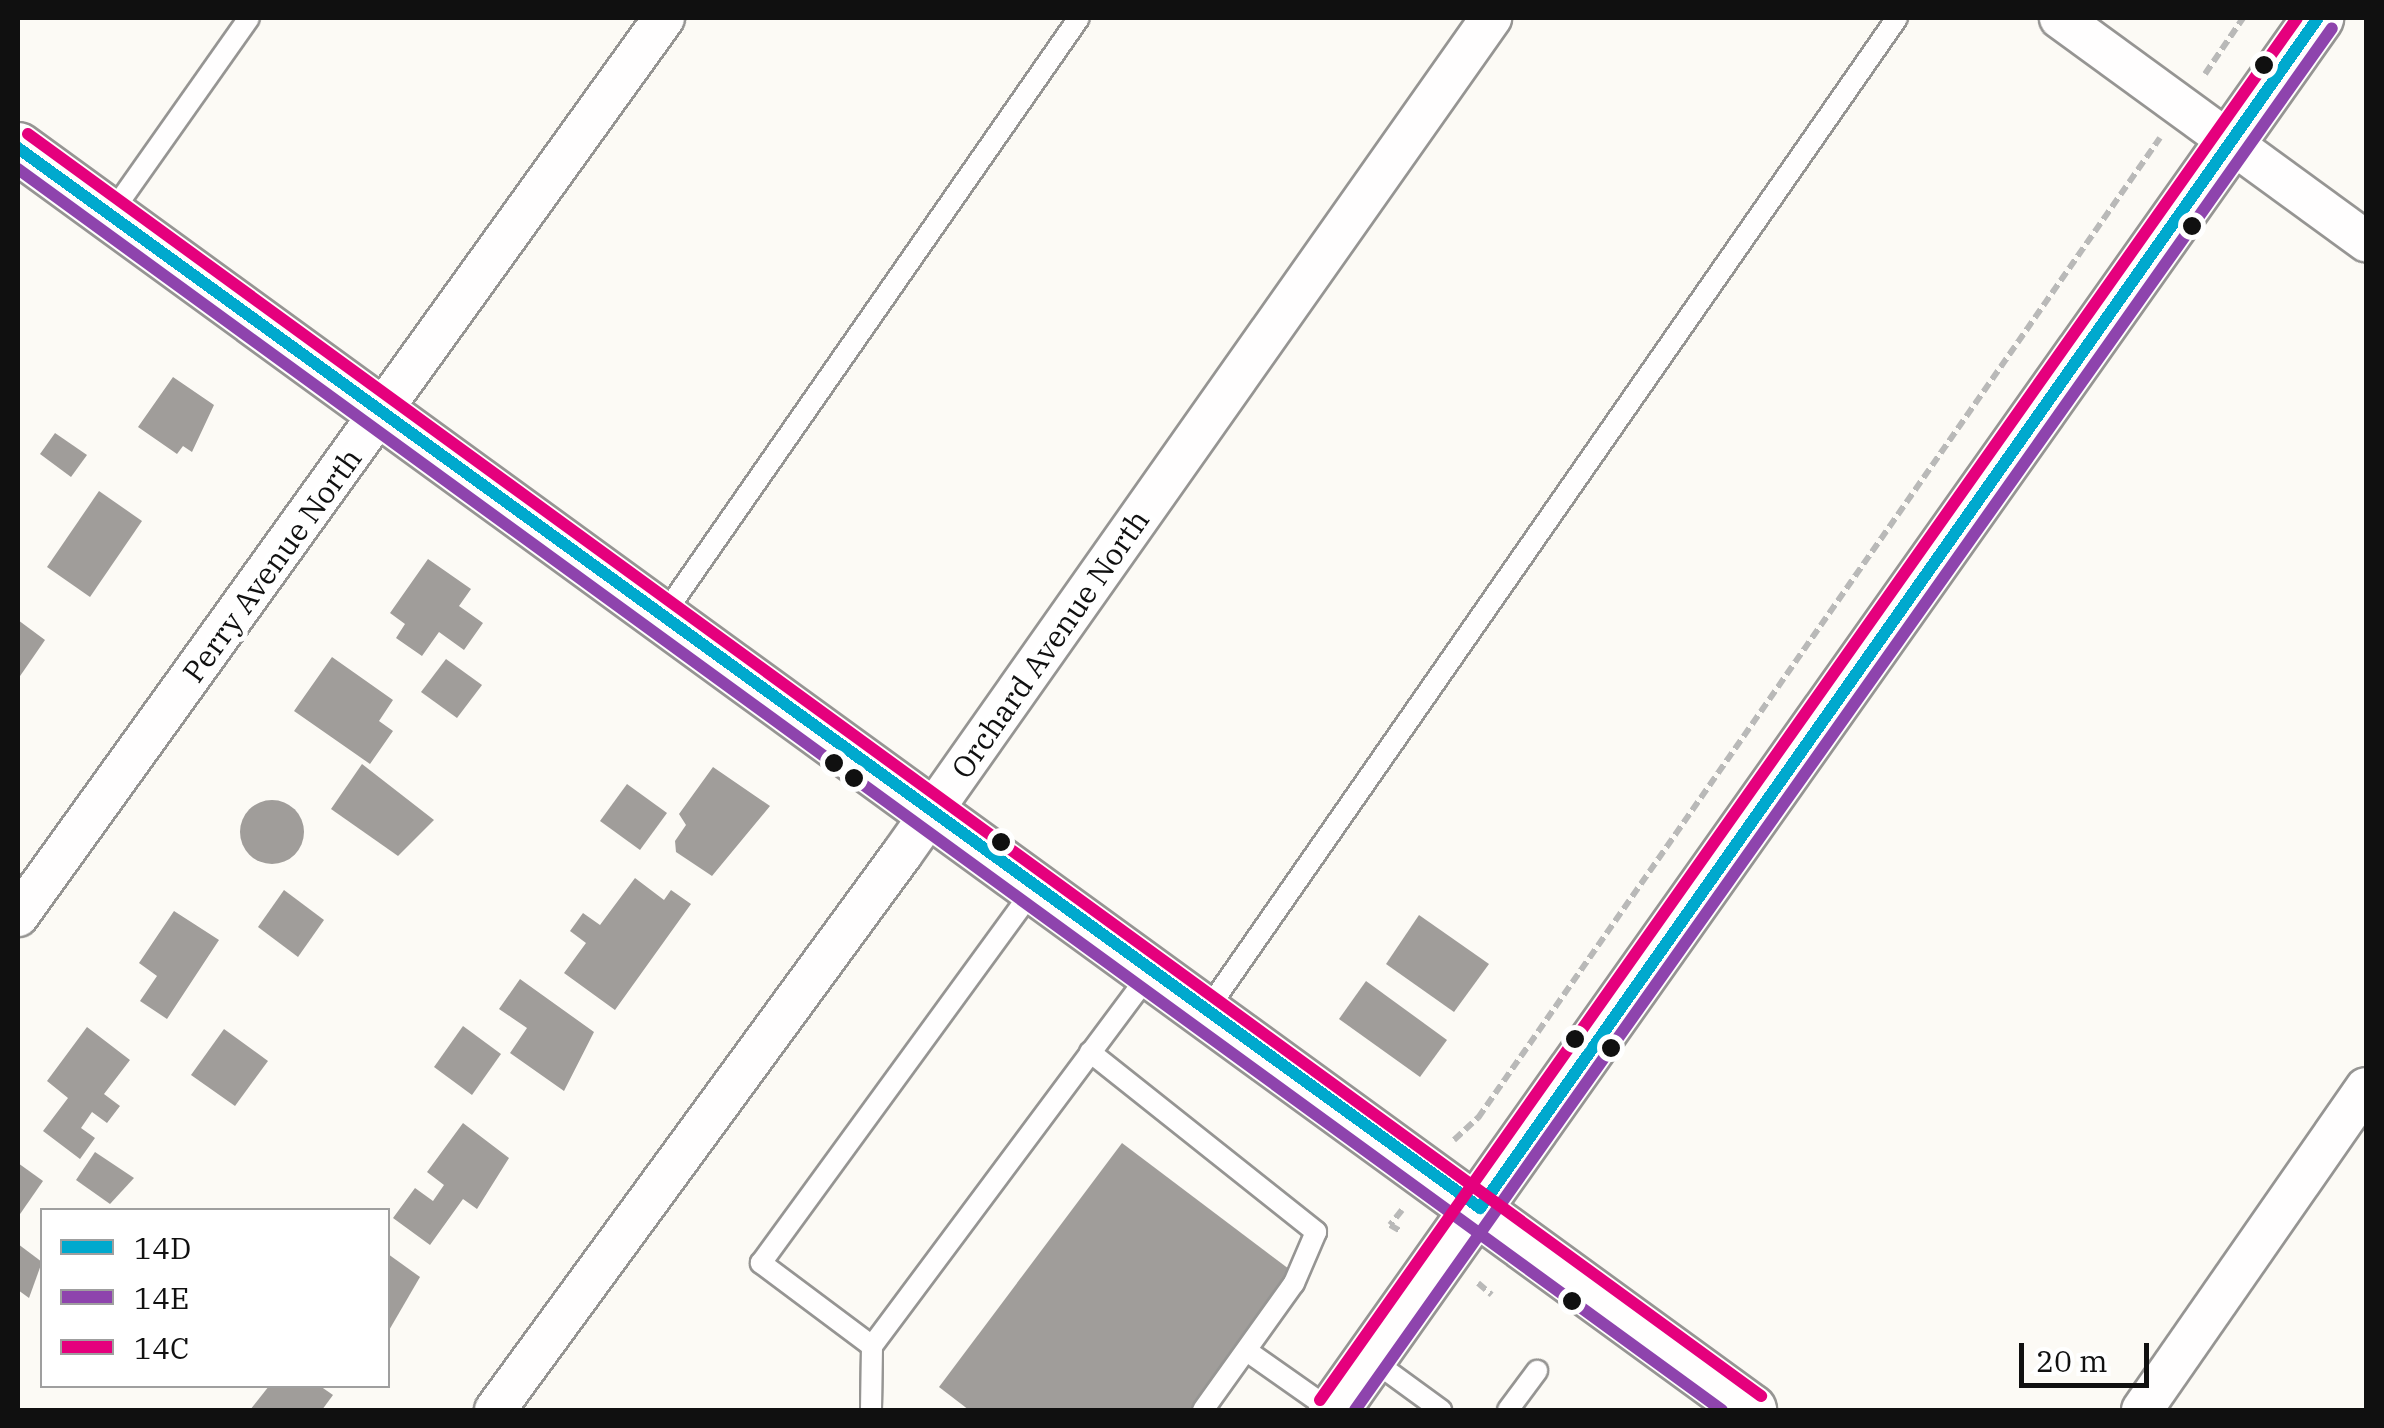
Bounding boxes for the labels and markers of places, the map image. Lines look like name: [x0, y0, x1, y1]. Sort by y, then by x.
unlabelled marker: [2254, 55, 2274, 75]
unlabelled marker: [2182, 216, 2202, 236]
unlabelled marker: [824, 753, 844, 773]
unlabelled marker: [844, 768, 864, 788]
unlabelled marker: [991, 832, 1011, 852]
unlabelled marker: [1565, 1029, 1585, 1049]
unlabelled marker: [1601, 1038, 1621, 1058]
unlabelled marker: [1562, 1291, 1582, 1311]

